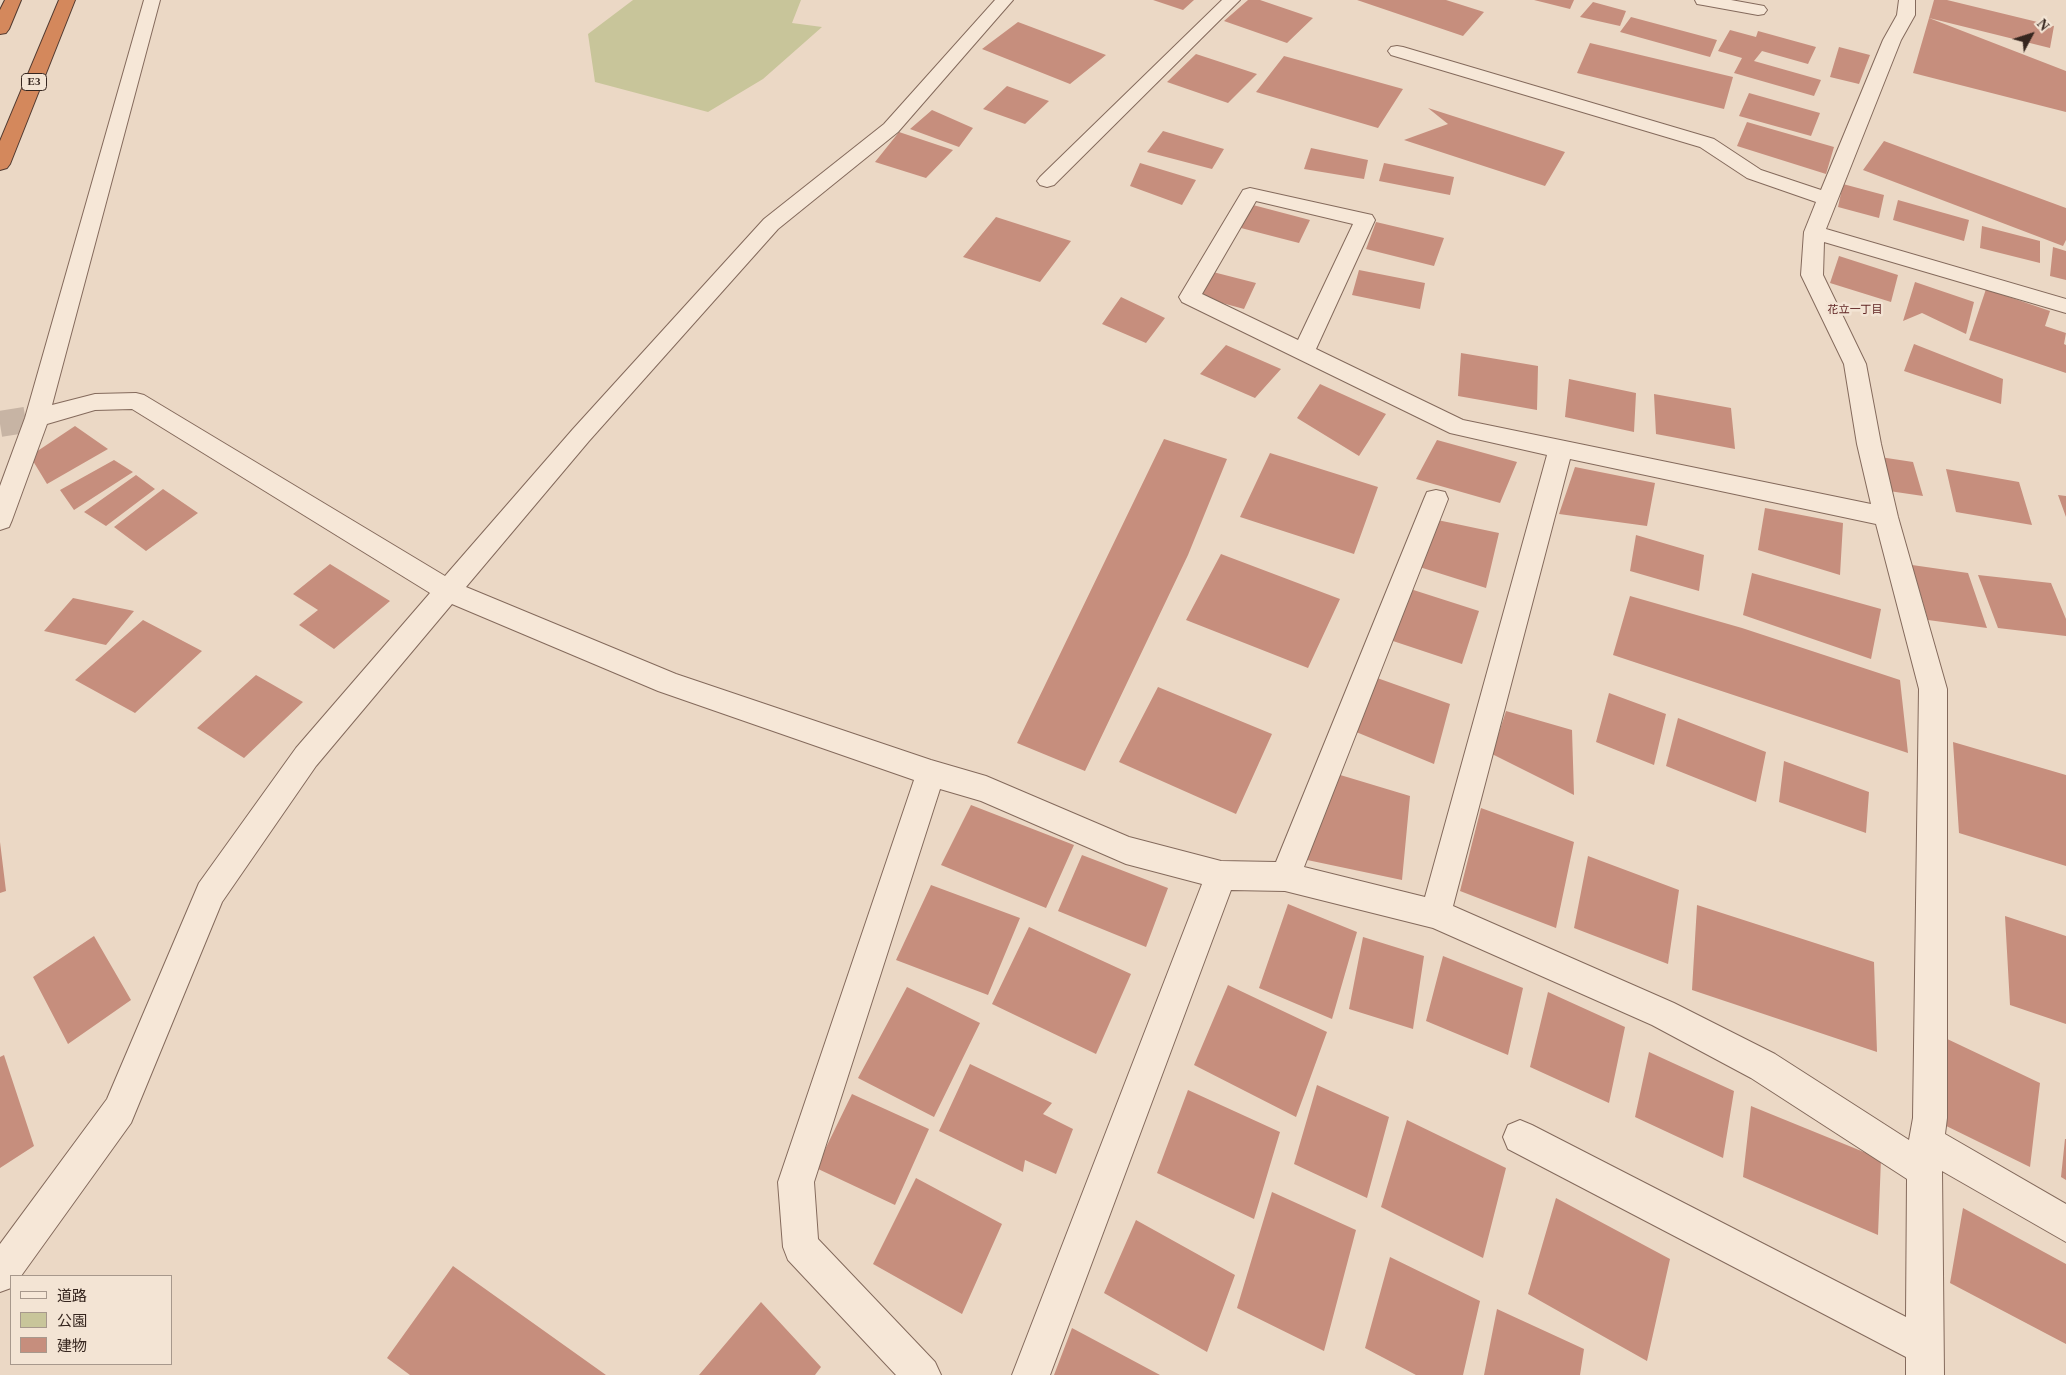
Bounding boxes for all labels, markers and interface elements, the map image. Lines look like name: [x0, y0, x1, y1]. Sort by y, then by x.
north arrow: [2006, 10, 2056, 60]
text: N: [2034, 16, 2052, 34]
road number: E3: [22, 74, 46, 90]
district label: 花立一丁目: [1828, 303, 1882, 317]
legend: [10, 1275, 172, 1365]
text: 道路: [57, 1288, 87, 1304]
text: 公園: [57, 1313, 87, 1329]
text: 建物: [57, 1338, 87, 1354]

